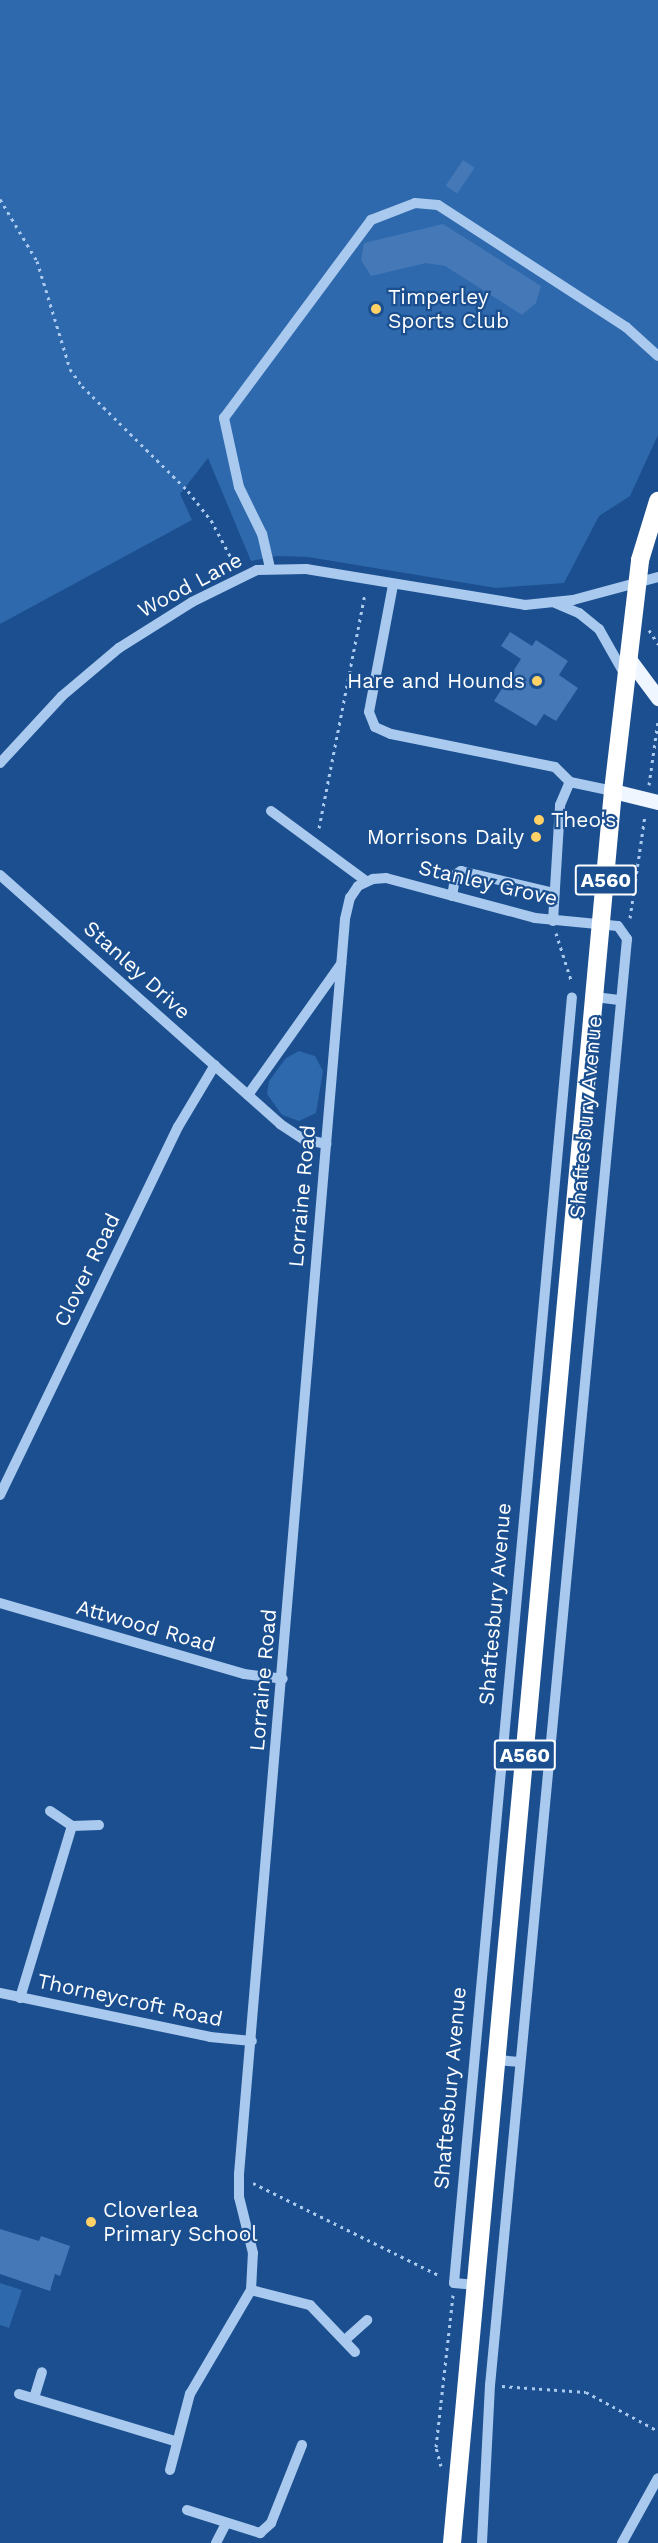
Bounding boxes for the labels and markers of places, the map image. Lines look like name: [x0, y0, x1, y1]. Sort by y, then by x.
place label: Timperley Sports Club: [388, 284, 509, 334]
marker: Timperley Sports Club: [369, 302, 383, 316]
place label: Hare and Hounds: [347, 668, 525, 694]
marker: Hare and Hounds: [530, 674, 544, 688]
place label: Theo's: [551, 807, 616, 833]
marker: Theo's: [532, 813, 546, 827]
place label: Morrisons Daily: [367, 824, 524, 850]
marker: Morrisons Daily: [529, 830, 543, 844]
place label: Cloverlea Primary School: [103, 2197, 258, 2247]
marker: Cloverlea Primary School: [84, 2215, 98, 2229]

